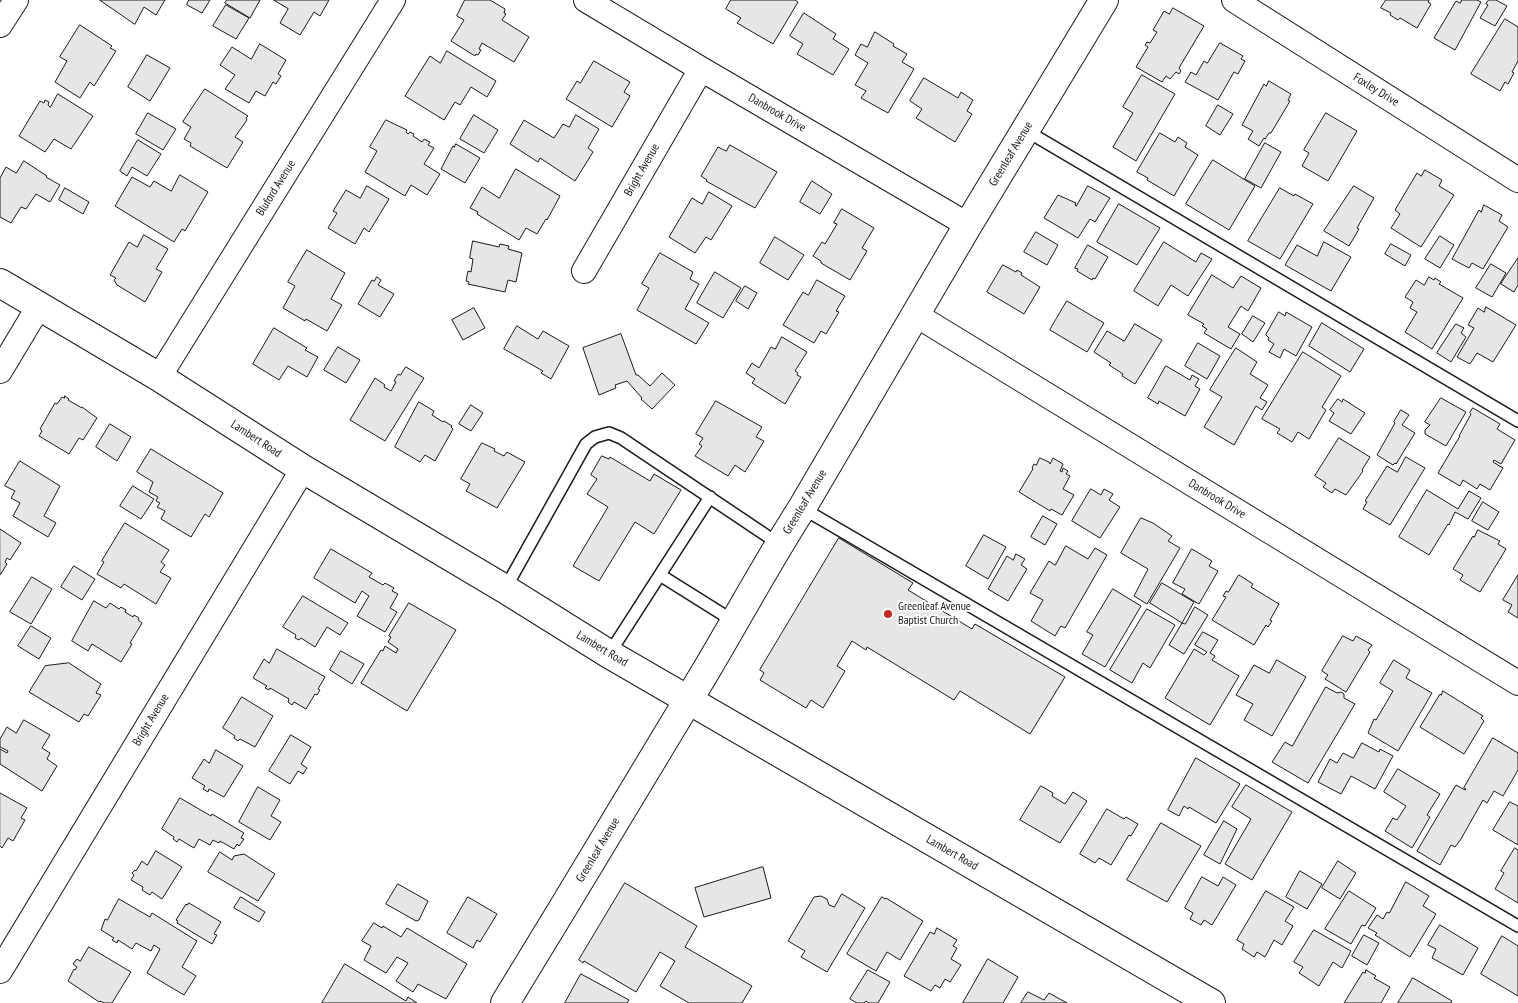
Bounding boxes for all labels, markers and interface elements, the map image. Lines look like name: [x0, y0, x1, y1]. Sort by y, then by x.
street label: Foxley Drive: [1350, 70, 1402, 110]
street label: Danbrook Drive: [746, 91, 808, 135]
street label: Greenleaf Avenue: [986, 119, 1036, 189]
street label: Bright Avenue: [621, 141, 663, 199]
street label: Bluford Avenue: [253, 157, 299, 219]
street label: Lambert Road: [228, 417, 284, 461]
street label: Greenleaf Avenue: [780, 467, 830, 537]
street label: Danbrook Drive: [1186, 476, 1248, 522]
place label: Greenleaf Avenue Baptist Church: [898, 600, 971, 628]
marker: Greenleaf Avenue Baptist Church: [882, 608, 894, 620]
street label: Lambert Road: [574, 628, 630, 670]
street label: Bright Avenue: [130, 691, 172, 749]
street label: Greenleaf Avenue: [573, 815, 623, 885]
street label: Lambert Road: [924, 832, 980, 874]

